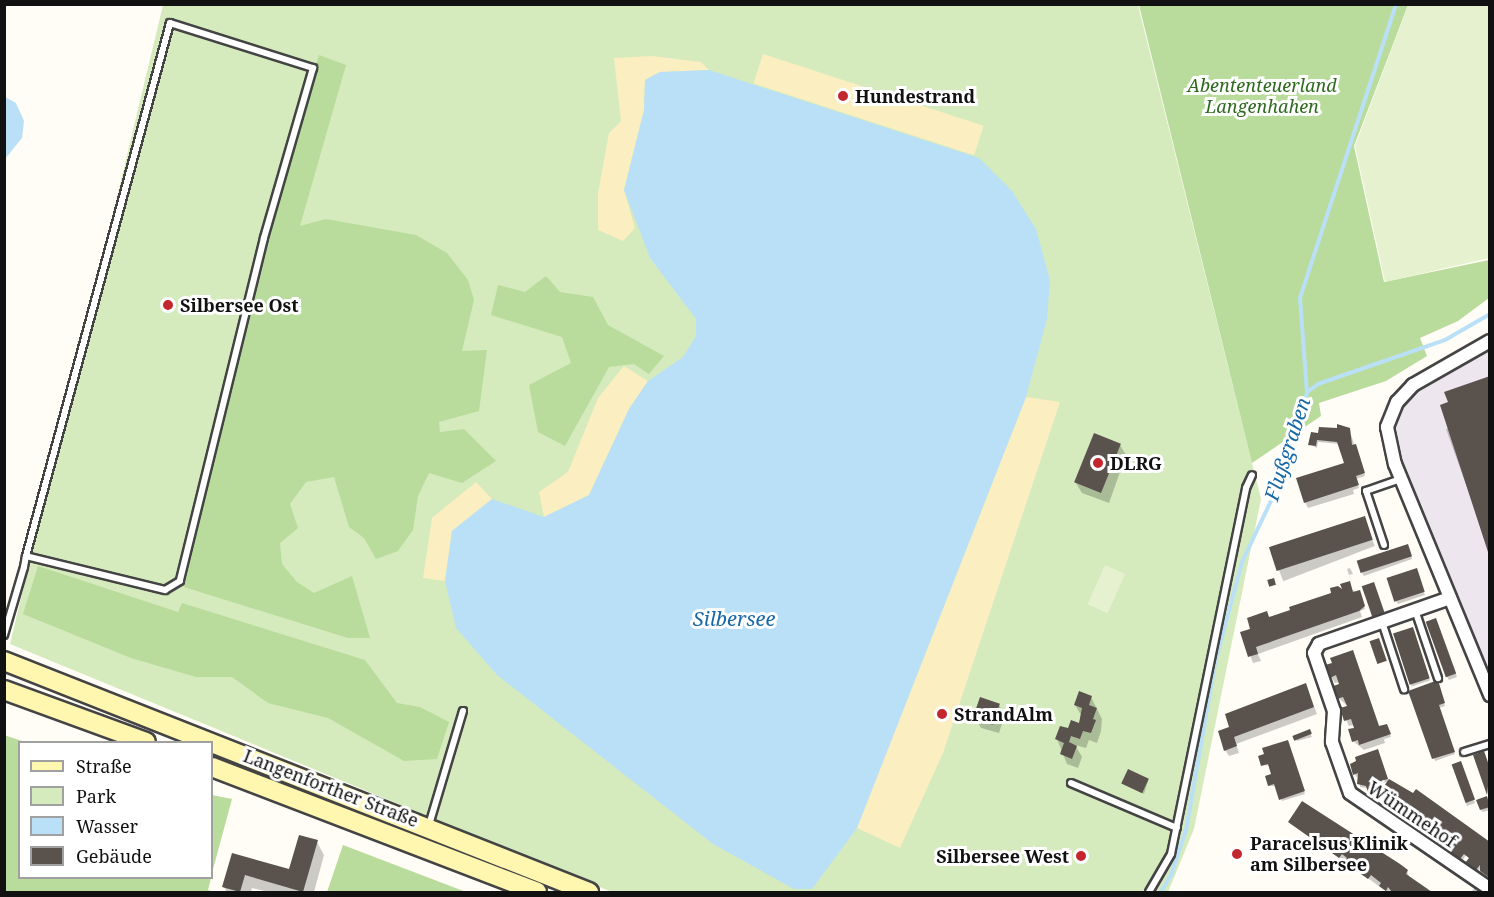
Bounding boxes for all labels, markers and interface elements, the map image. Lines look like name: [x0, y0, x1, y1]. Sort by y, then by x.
park label: Abententeuerland Langenhahen: [1187, 75, 1337, 118]
place label: Hundestrand: [855, 85, 975, 107]
marker: Hundestrand: [836, 89, 850, 103]
place label: Silbersee Ost: [180, 294, 299, 316]
marker: Silbersee Ost: [161, 298, 175, 312]
water label: Flußgraben: [1259, 394, 1315, 504]
place label: DLRG: [1110, 452, 1162, 474]
marker: DLRG: [1091, 456, 1105, 470]
water label: Silbersee: [693, 606, 775, 630]
place label: StrandAlm: [954, 703, 1053, 725]
marker: StrandAlm: [935, 707, 949, 721]
legend: [18, 741, 213, 879]
street label: Langenforther Straße: [240, 745, 422, 831]
text: Straße: [76, 754, 132, 778]
street label: Wümmehof: [1364, 776, 1460, 852]
text: Park: [76, 784, 116, 808]
text: Wasser: [76, 814, 138, 838]
place label: Paracelsus Klinik am Silbersee: [1250, 833, 1408, 876]
text: Gebäude: [76, 844, 152, 868]
place label: Silbersee West: [936, 845, 1069, 867]
marker: Paracelsus Klinik am Silbersee: [1228, 845, 1246, 863]
marker: Silbersee West: [1074, 849, 1088, 863]

